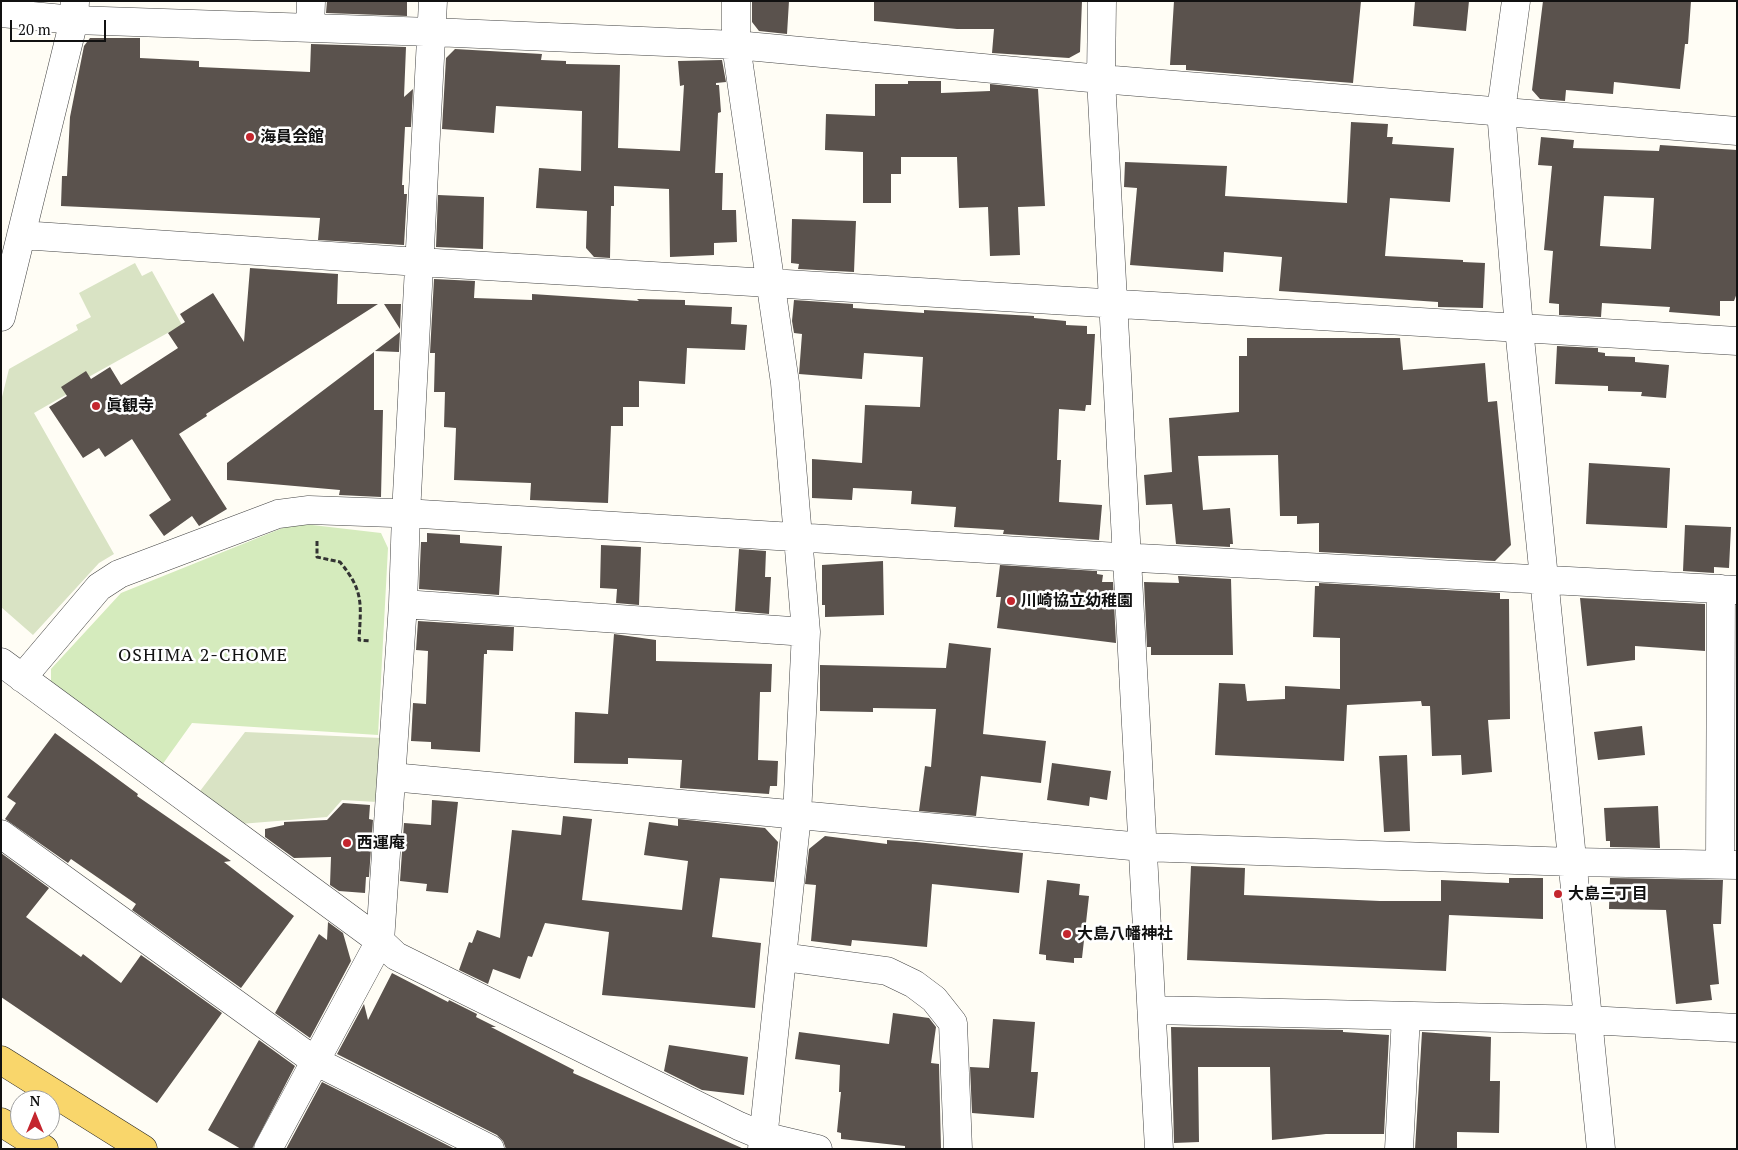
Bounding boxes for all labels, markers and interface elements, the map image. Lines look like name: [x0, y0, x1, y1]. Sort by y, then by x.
scale bar: [12, 10, 109, 42]
text: 20 m: [18, 19, 51, 39]
place label: 海員会館: [260, 127, 324, 147]
marker: 海員会館: [244, 131, 256, 143]
place label: 眞観寺: [106, 396, 154, 416]
marker: 眞観寺: [90, 400, 102, 412]
place label: 川崎協立幼稚園: [1021, 591, 1133, 611]
marker: 川崎協立幼稚園: [1005, 595, 1017, 607]
district label: OSHIMA 2-CHOME: [116, 645, 290, 667]
place label: 西運庵: [357, 833, 405, 853]
marker: 西運庵: [341, 837, 353, 849]
place label: 大島三丁目: [1568, 884, 1648, 904]
marker: 大島三丁目: [1552, 888, 1564, 900]
place label: 大島八幡神社: [1077, 924, 1173, 944]
marker: 大島八幡神社: [1061, 928, 1073, 940]
north arrow: [10, 1090, 60, 1140]
text: N: [30, 1091, 40, 1110]

